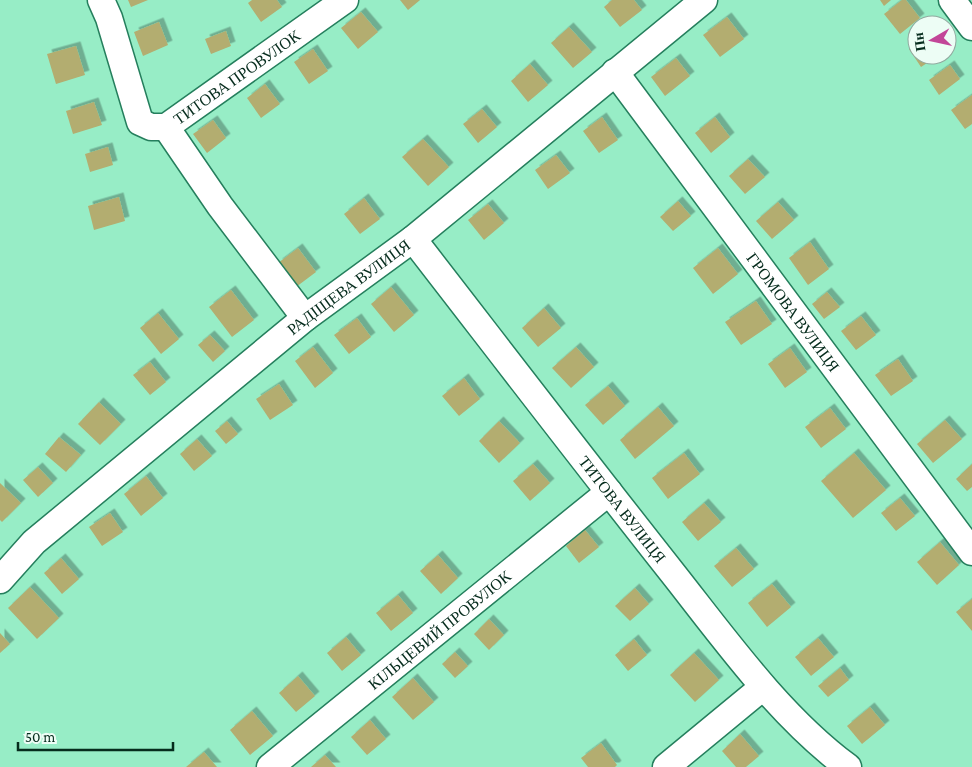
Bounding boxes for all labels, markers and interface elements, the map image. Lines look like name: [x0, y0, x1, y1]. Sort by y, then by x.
north arrow: [907, 15, 957, 65]
street label: ТИТОВА ПРОВУЛОК: [170, 26, 303, 127]
text: Пн: [910, 31, 929, 53]
street label: РАДІЩЕВА ВУЛИЦЯ: [284, 236, 413, 338]
street label: ГРОМОВА ВУЛИЦЯ: [744, 249, 843, 375]
street label: ТИТОВА ВУЛИЦЯ: [576, 453, 670, 566]
street label: КІЛЬЦЕВИЙ ПРОВУЛОК: [365, 567, 514, 692]
scale bar: [18, 720, 172, 752]
text: 50 m: [25, 729, 55, 745]

